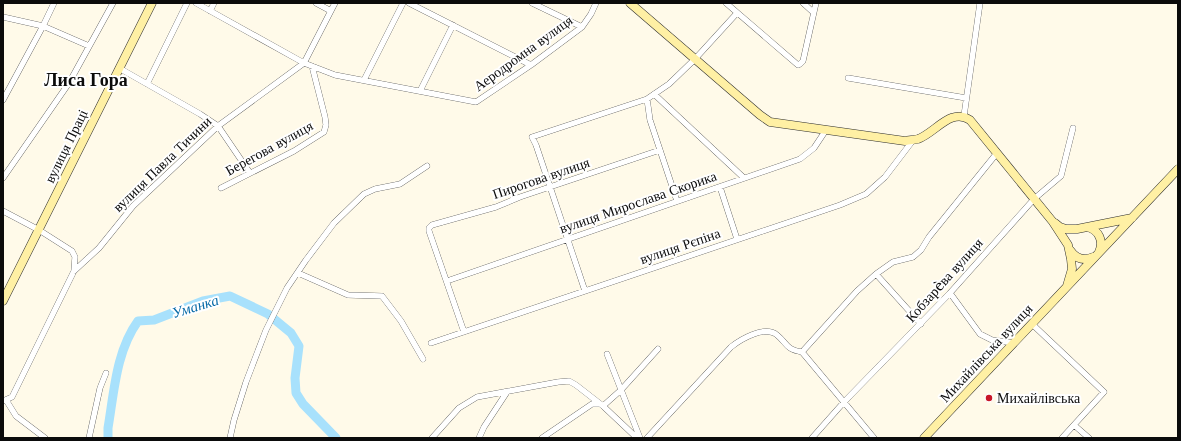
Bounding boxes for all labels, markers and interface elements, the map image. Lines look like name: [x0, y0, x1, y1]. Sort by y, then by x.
street label: Аеродромна вулиця: [470, 11, 576, 95]
district label: Лиса Гора: [44, 69, 128, 91]
street label: вулиця Праці: [40, 106, 92, 186]
street label: вулиця Павла Тичини: [109, 112, 215, 216]
street label: Берегова вулиця: [222, 116, 316, 179]
street label: Пирогова вулиця: [490, 153, 592, 203]
street label: вулиця Мирослава Скорика: [557, 166, 720, 237]
street label: вулиця Рєпіна: [637, 224, 723, 268]
street label: Кобзарèва вулиця: [901, 234, 987, 326]
water label: Уманка: [169, 290, 221, 322]
street label: Михайлівська вулиця: [936, 300, 1037, 406]
place label: Михайлівська: [997, 389, 1081, 407]
marker: Михайлівська: [984, 393, 994, 403]

